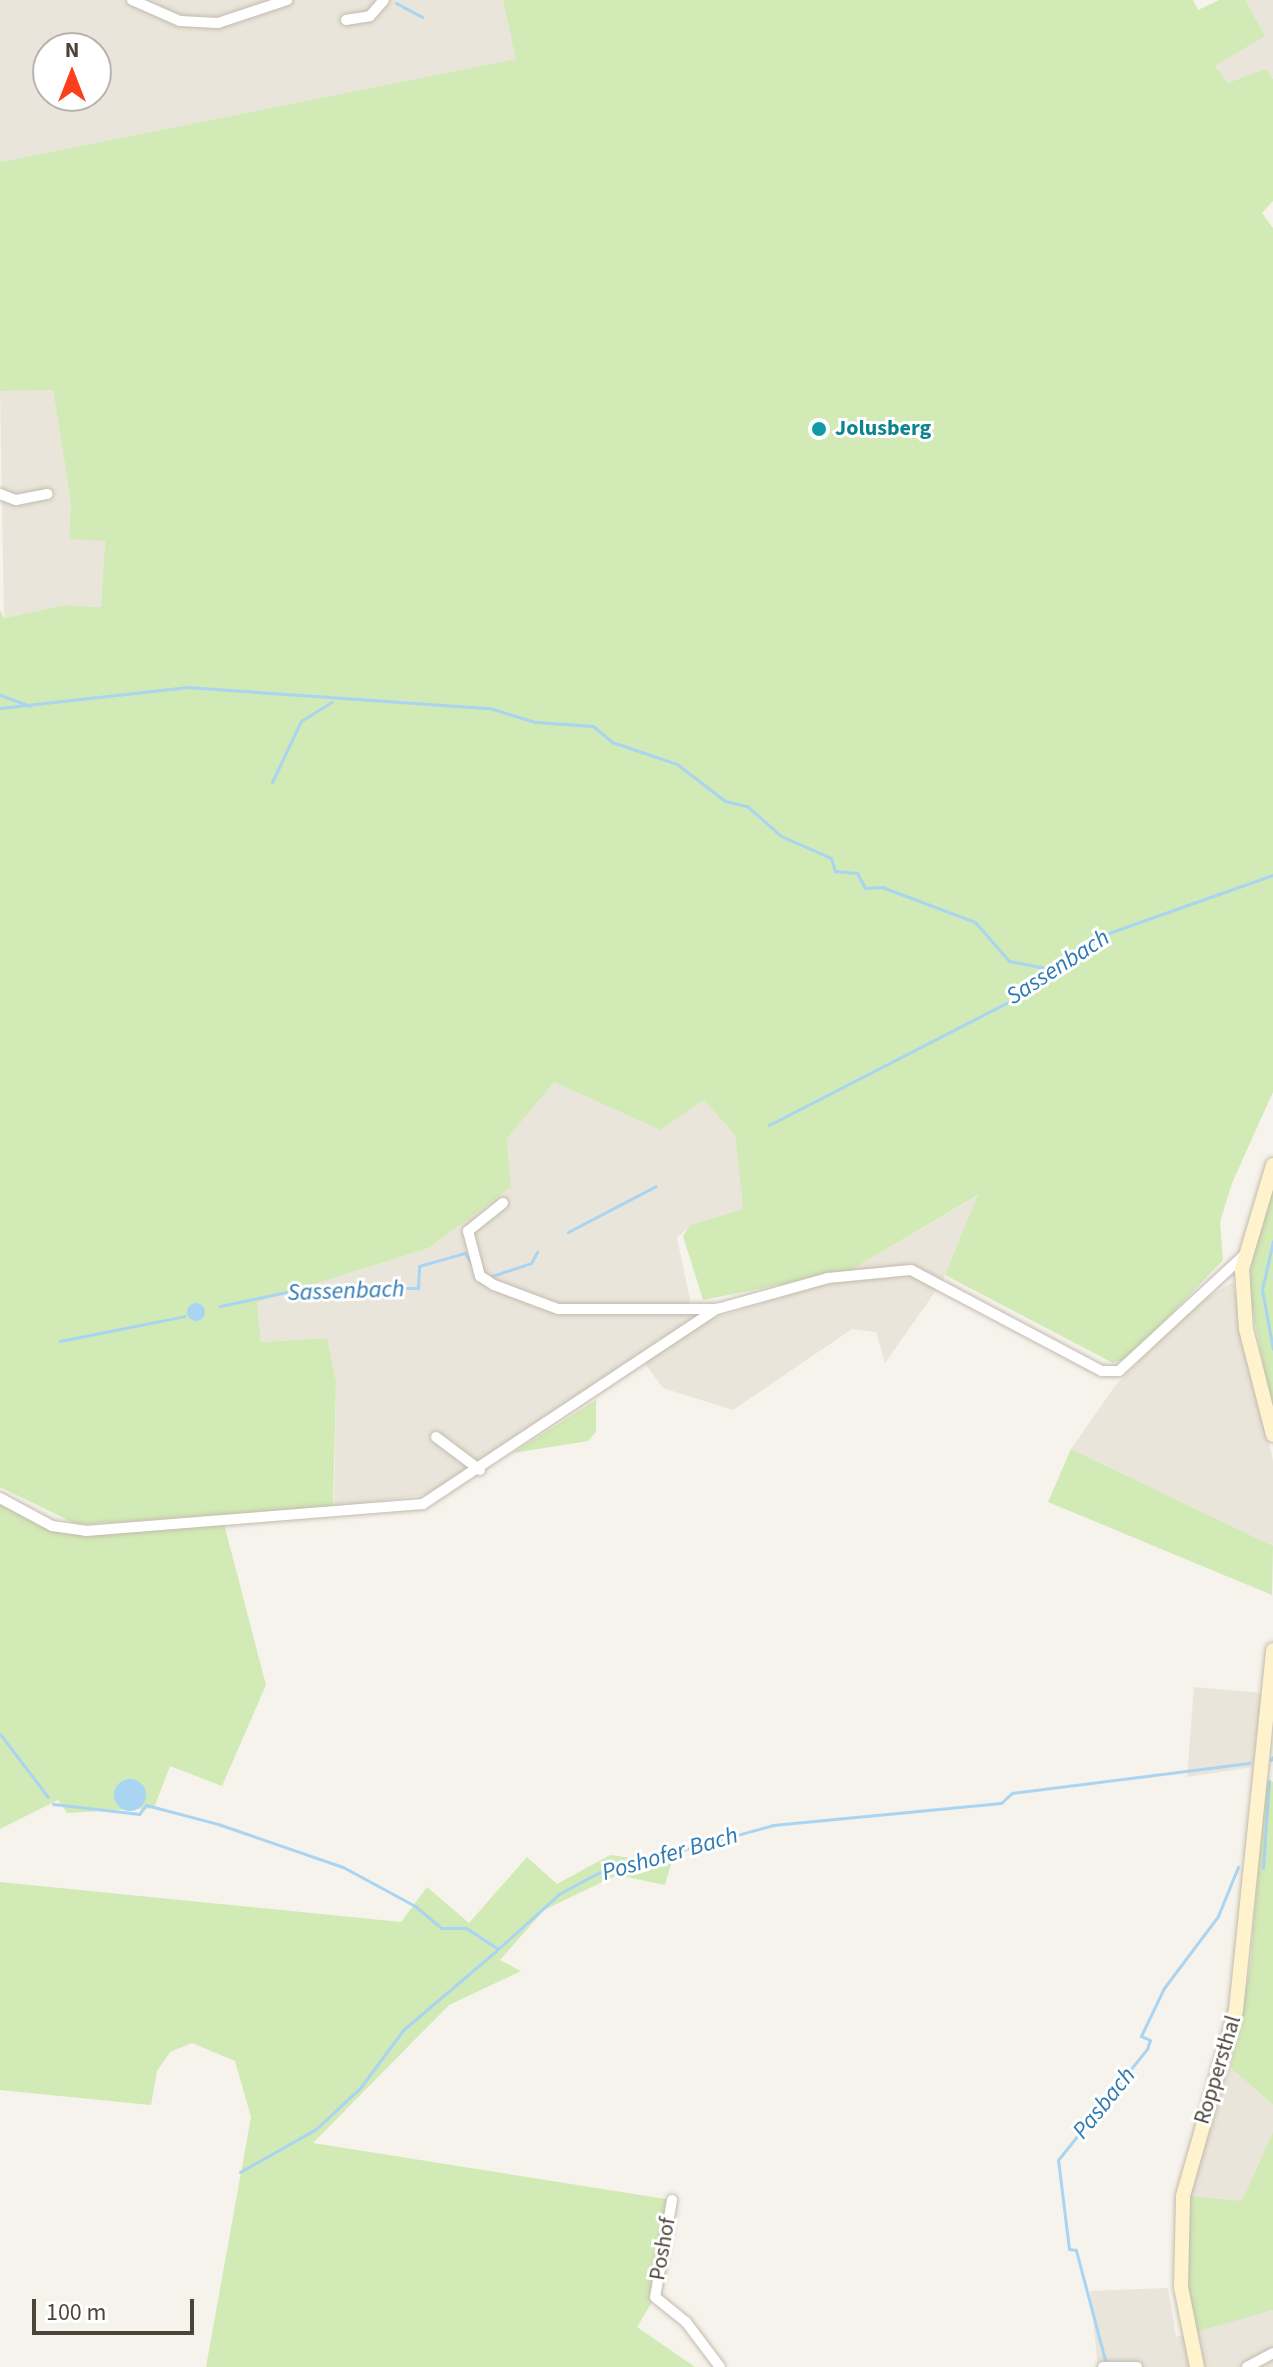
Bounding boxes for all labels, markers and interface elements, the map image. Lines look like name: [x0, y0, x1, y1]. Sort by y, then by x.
north arrow: [32, 32, 112, 112]
text: N: [65, 34, 79, 66]
place label: Jolusberg: [835, 416, 931, 442]
marker: Jolusberg: [810, 420, 828, 438]
water label: Sassenbach: [1001, 923, 1115, 1011]
water label: Sassenbach: [287, 1275, 405, 1307]
water label: Poshofer Bach: [599, 1821, 741, 1887]
street label: Roppersthal: [1189, 2013, 1247, 2127]
water label: Pasbach: [1066, 2061, 1142, 2145]
street label: Poshof: [645, 2216, 681, 2282]
scale bar: [36, 2283, 198, 2333]
text: 100 m: [46, 2295, 106, 2330]

